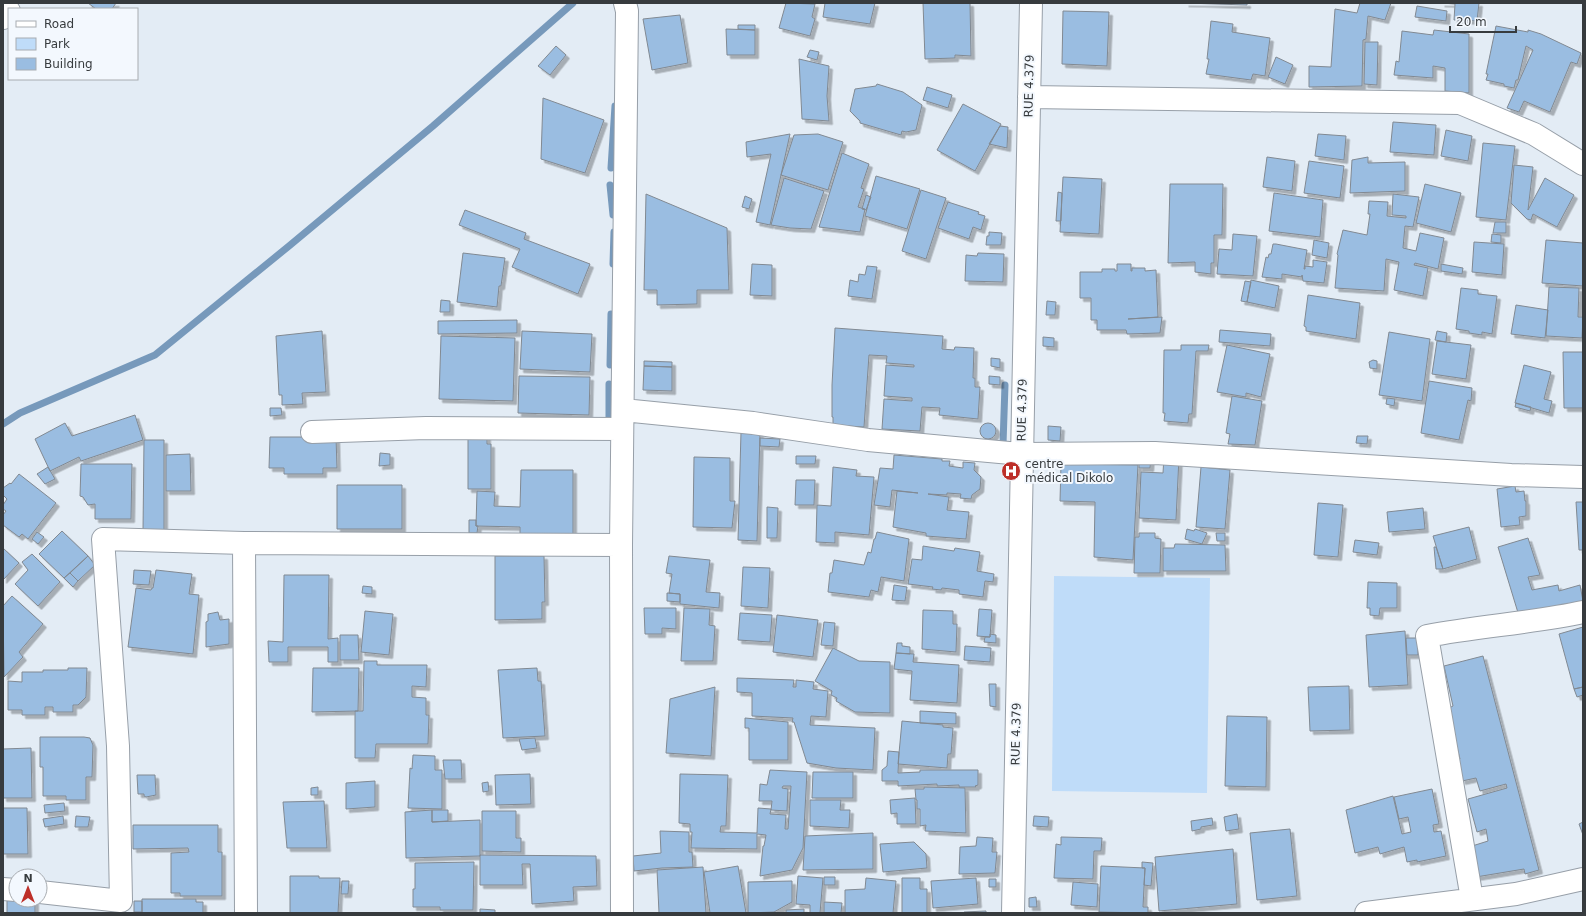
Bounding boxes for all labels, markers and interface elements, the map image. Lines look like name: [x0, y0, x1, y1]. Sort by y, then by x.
legend: [8, 8, 138, 80]
scale bar: [1450, 8, 1516, 34]
text: 20 m: [1456, 15, 1487, 29]
text: Road: [44, 17, 74, 31]
text: Park: [44, 37, 70, 51]
street label: RUE 4.379: [1021, 54, 1037, 118]
text: Building: [44, 57, 93, 71]
street label: RUE 4.379: [1014, 378, 1030, 442]
place label: centre médical Dikolo: [1025, 457, 1113, 485]
hospital icon: centre médical Dikolo: [1000, 460, 1022, 482]
street label: RUE 4.379: [1008, 702, 1024, 766]
north arrow: [8, 868, 48, 908]
text: N: [23, 872, 33, 885]

